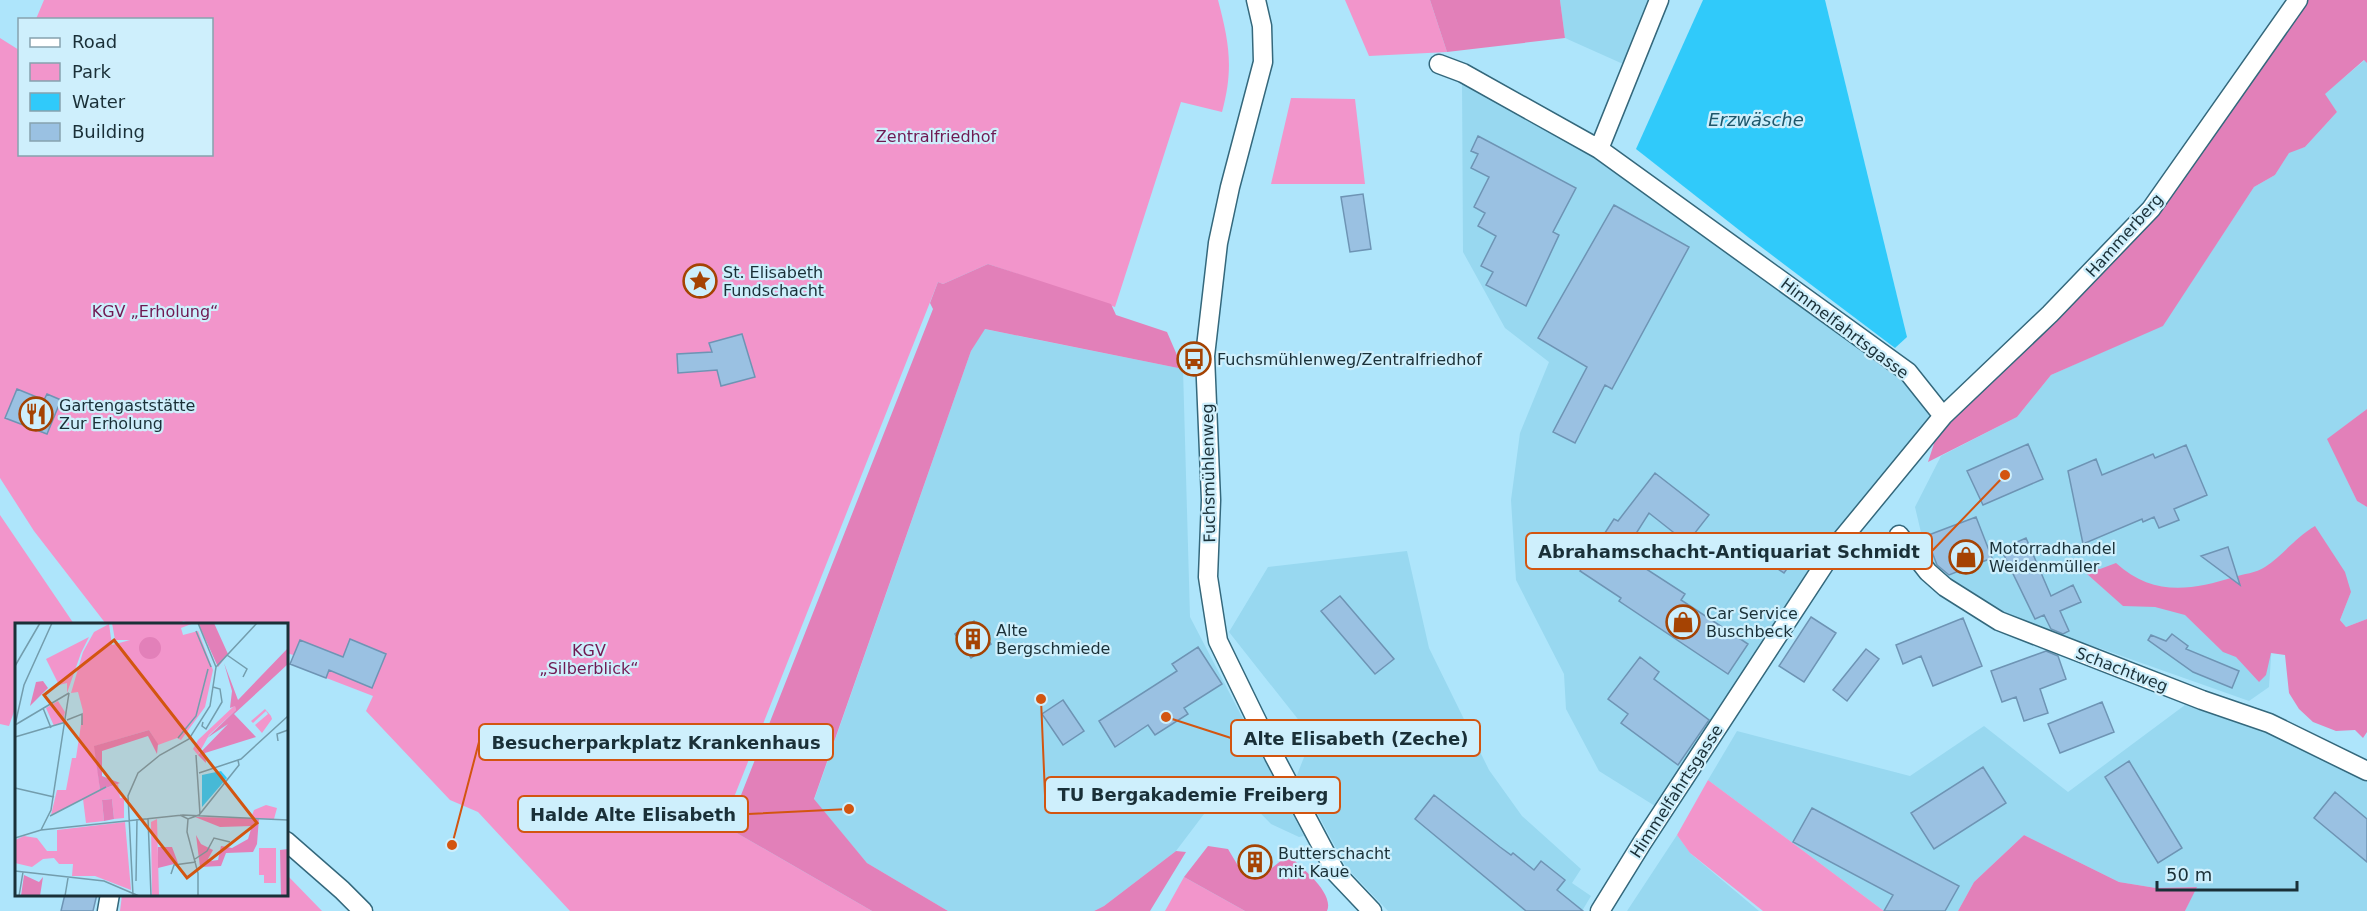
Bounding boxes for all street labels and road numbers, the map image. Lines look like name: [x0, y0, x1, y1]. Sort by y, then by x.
street label: Hammerberg: [2082, 190, 2167, 281]
street label: Himmelfahrtsgasse: [1777, 274, 1912, 383]
street label: Fuchsmühlenweg: [1198, 403, 1219, 543]
street label: Schachtweg: [2073, 643, 2171, 696]
street label: Himmelfahrtsgasse: [1626, 721, 1727, 862]

